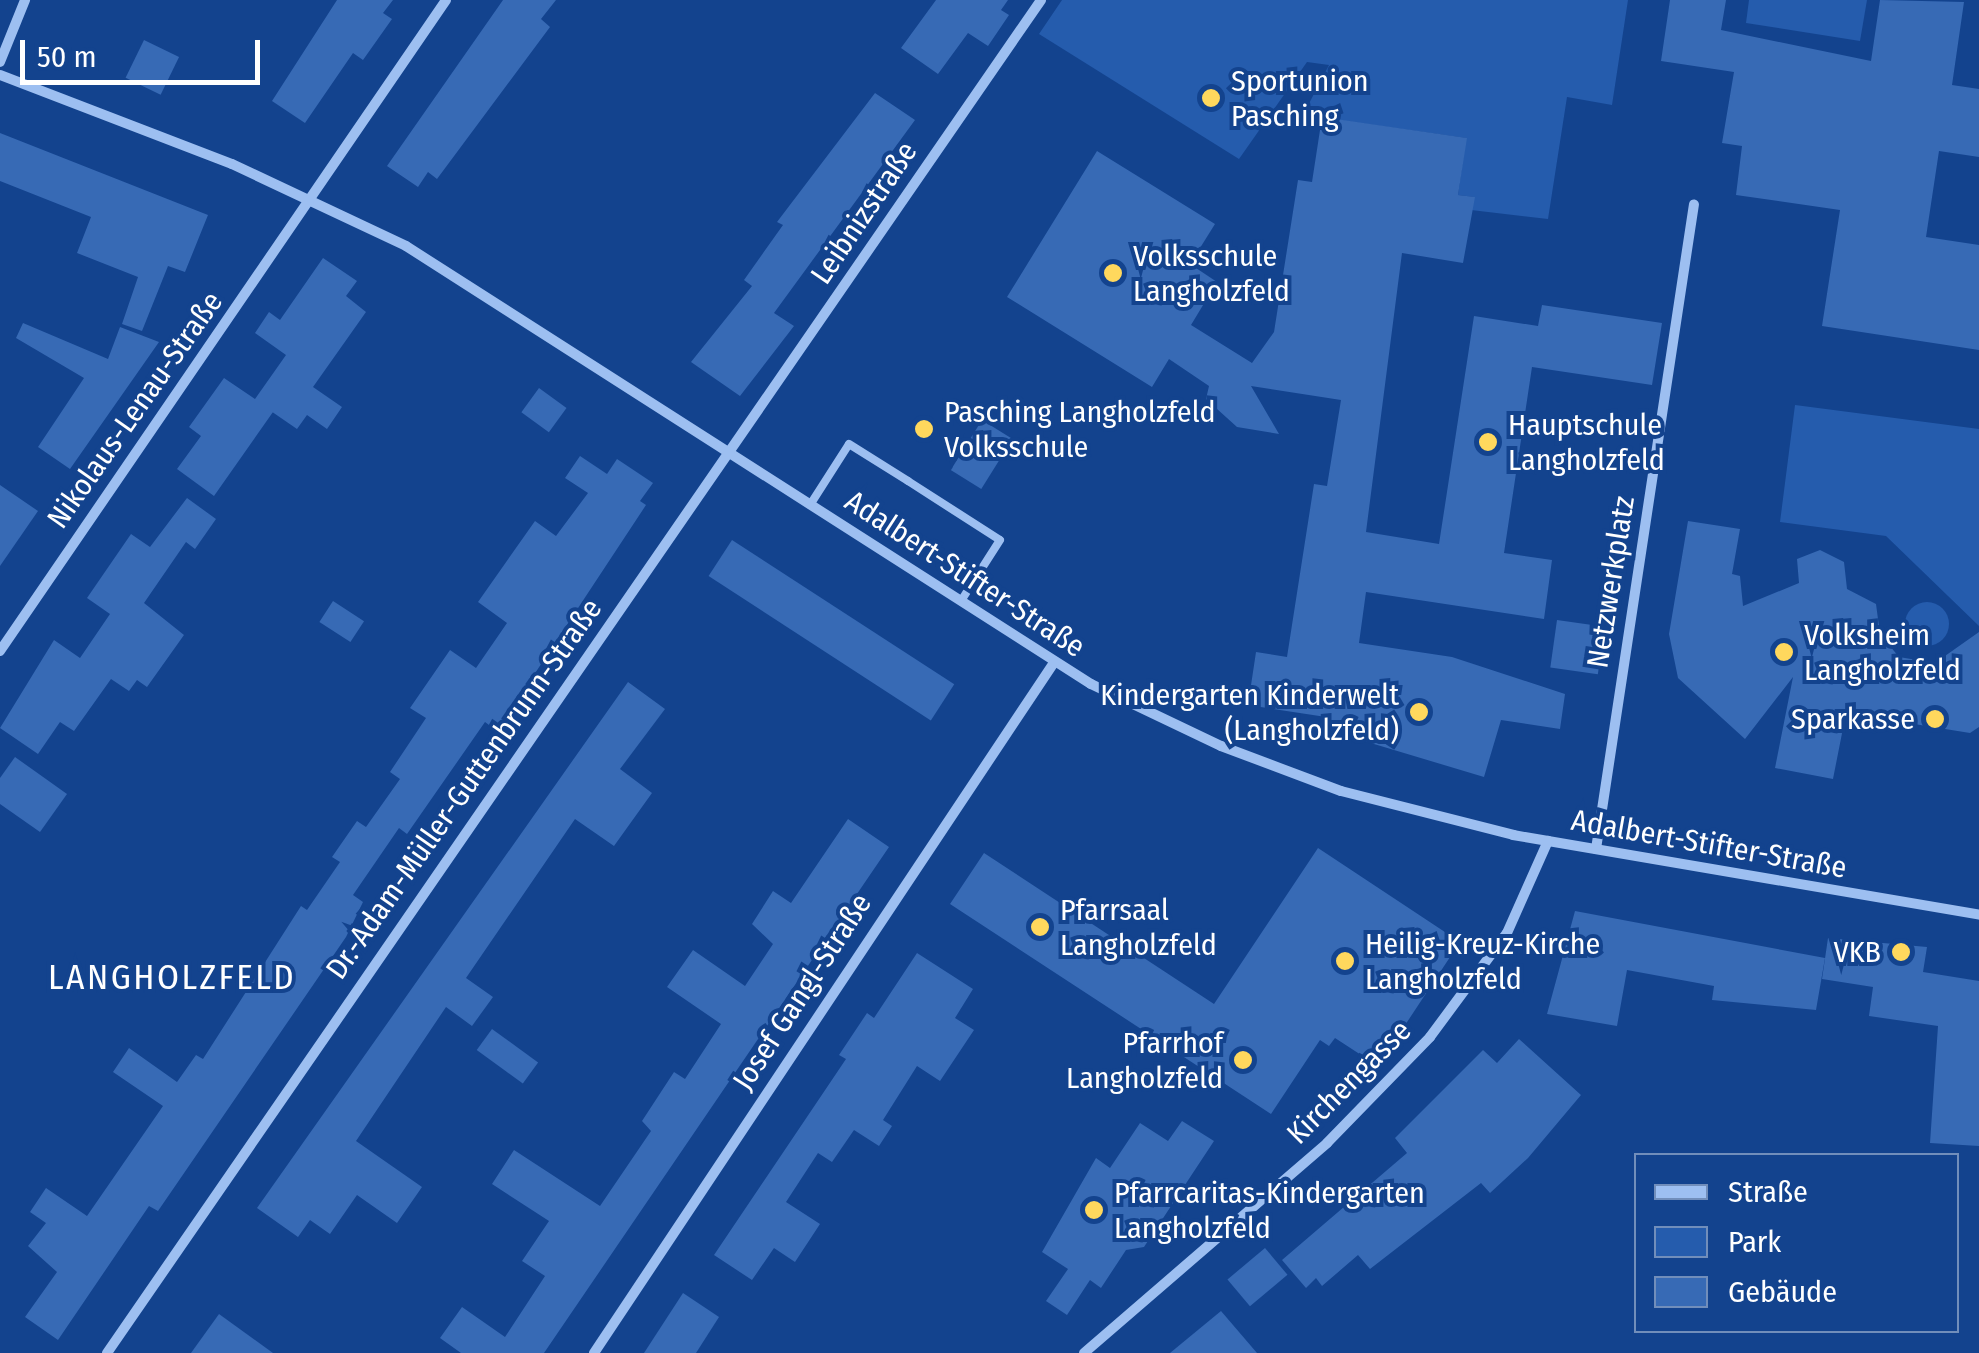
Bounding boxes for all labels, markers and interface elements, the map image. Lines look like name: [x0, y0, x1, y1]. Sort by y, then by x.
scale bar: [25, 20, 265, 82]
text: 50 m: [37, 39, 97, 75]
place label: Sportunion Pasching: [1231, 63, 1369, 134]
marker: Sportunion Pasching: [1200, 87, 1222, 109]
street label: Leibnizstraße: [803, 135, 925, 291]
place label: Volksschule Langholzfeld: [1133, 238, 1290, 308]
marker: Volksschule Langholzfeld: [1102, 262, 1124, 284]
street label: Nikolaus-Lenau-Straße: [40, 285, 230, 535]
place label: Pasching Langholzfeld Volksschule: [944, 394, 1215, 464]
place label: Hauptschule Langholzfeld: [1508, 407, 1665, 478]
marker: Pasching Langholzfeld Volksschule: [913, 418, 935, 440]
marker: Hauptschule Langholzfeld: [1477, 431, 1499, 453]
street label: Adalbert-Stifter-Straße: [838, 483, 1092, 665]
street label: Netzwerkplatz: [1580, 493, 1642, 671]
street label: Dr.-Adam-Müller-Guttenbrunn-Straße: [318, 592, 610, 986]
place label: Volksheim Langholzfeld: [1804, 617, 1961, 688]
marker: Volksheim Langholzfeld: [1773, 641, 1795, 663]
place label: Kindergarten Kinderwelt (Langholzfeld): [1100, 677, 1399, 748]
marker: Kindergarten Kinderwelt (Langholzfeld): [1408, 701, 1430, 723]
place label: Sparkasse: [1791, 701, 1915, 737]
marker: Sparkasse: [1924, 708, 1946, 730]
street label: Adalbert-Stifter-Straße: [1569, 802, 1849, 886]
street label: Josef Gangl-Straße: [725, 887, 879, 1097]
place label: Pfarrsaal Langholzfeld: [1060, 892, 1217, 962]
marker: Pfarrsaal Langholzfeld: [1029, 916, 1051, 938]
place label: Heilig-Kreuz-Kirche Langholzfeld: [1365, 926, 1600, 996]
place label: VKB: [1833, 934, 1881, 970]
marker: VKB: [1890, 941, 1912, 963]
marker: Heilig-Kreuz-Kirche Langholzfeld: [1334, 950, 1356, 972]
district label: LANGHOLZFELD: [48, 956, 296, 998]
street label: Kirchengasse: [1280, 1013, 1418, 1151]
place label: Pfarrhof Langholzfeld: [1066, 1025, 1223, 1096]
marker: Pfarrhof Langholzfeld: [1232, 1049, 1254, 1071]
legend: [1634, 1153, 1959, 1333]
text: Straße: [1728, 1174, 1808, 1210]
place label: Pfarrcaritas-Kindergarten Langholzfeld: [1114, 1175, 1425, 1246]
marker: Pfarrcaritas-Kindergarten Langholzfeld: [1083, 1199, 1105, 1221]
text: Park: [1728, 1224, 1781, 1260]
text: Gebäude: [1728, 1274, 1837, 1310]

